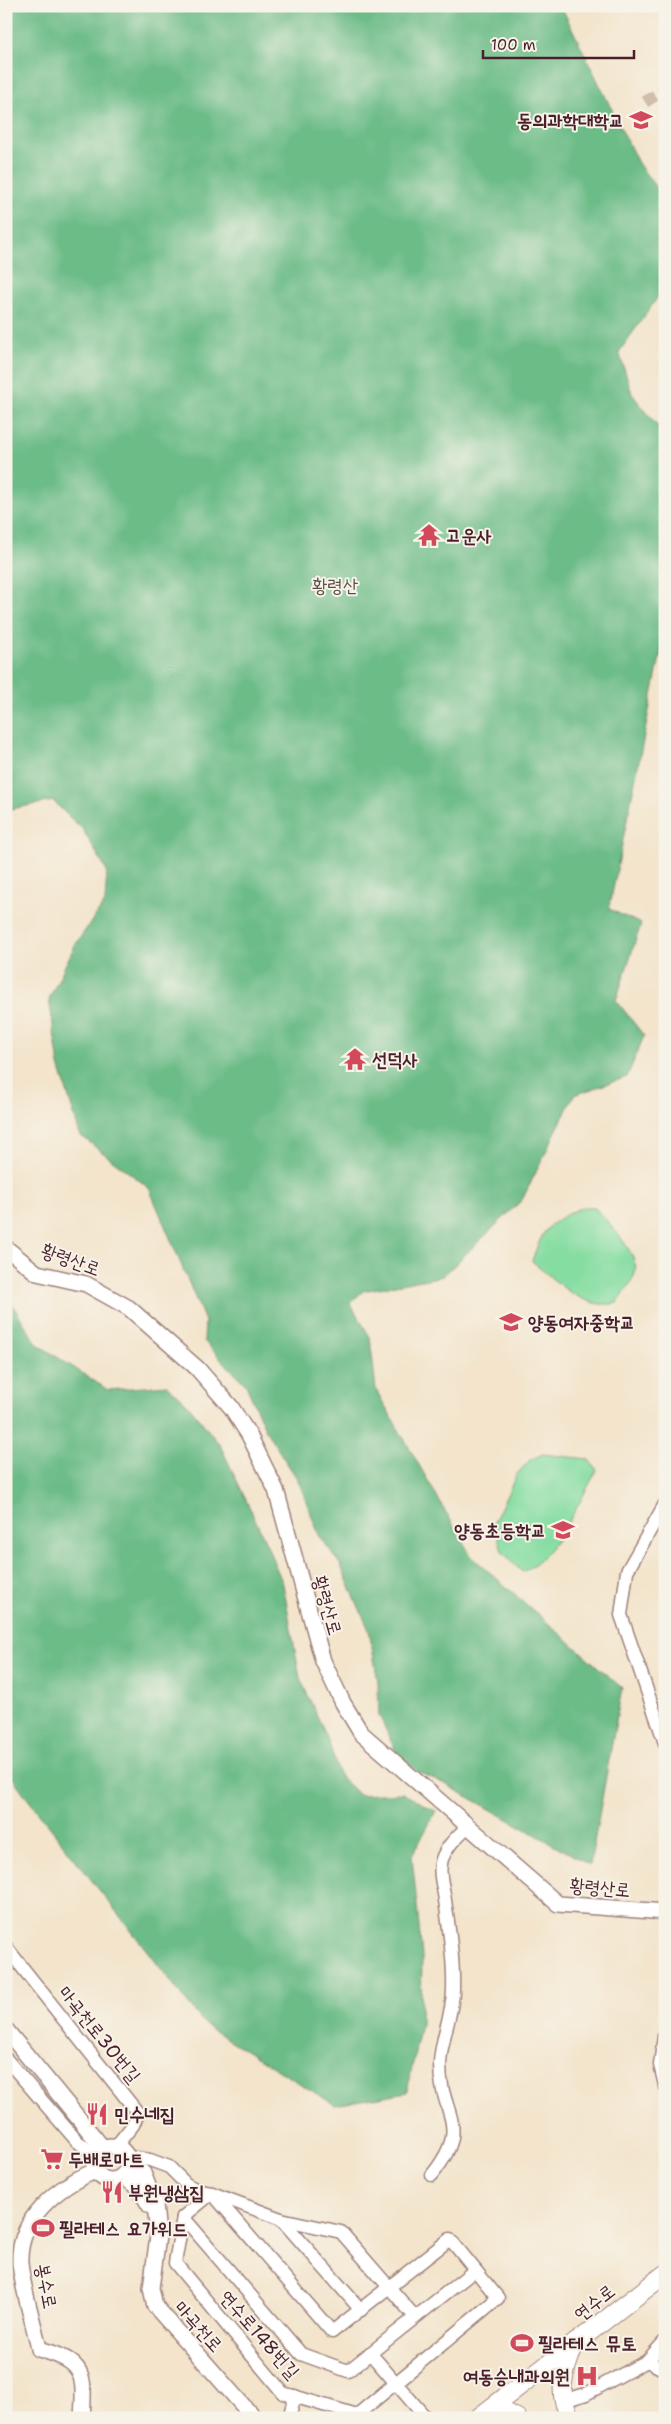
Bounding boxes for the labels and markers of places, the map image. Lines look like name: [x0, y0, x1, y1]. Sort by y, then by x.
school or university icon: 동의과학대학교: [628, 107, 654, 133]
place label: 동의과학대학교: [517, 108, 624, 133]
temple icon: 고운사: [416, 522, 442, 548]
place label: 고운사: [446, 523, 492, 548]
temple icon: 선덕사: [342, 1046, 368, 1072]
place label: 선덕사: [372, 1047, 418, 1072]
school or university icon: 양동여자중학교: [498, 1309, 524, 1335]
place label: 양동여자중학교: [528, 1310, 635, 1335]
school or university icon: 양동초등학교: [550, 1517, 576, 1543]
place label: 양동초등학교: [454, 1518, 546, 1543]
restaurant icon: 민수네집: [84, 2101, 110, 2127]
place label: 민수네집: [114, 2102, 175, 2127]
supermarket icon: 두배로마트: [39, 2146, 65, 2172]
place label: 두배로마트: [68, 2147, 144, 2172]
restaurant icon: 부원냉삼집: [99, 2179, 125, 2205]
place label: 부원냉삼집: [128, 2180, 204, 2205]
sports icon: 필라테스 요가위드: [30, 2215, 56, 2241]
place label: 필라테스 요가위드: [59, 2216, 188, 2241]
sports icon: 필라테스 뮤토: [509, 2330, 535, 2356]
place label: 필라테스 뮤토: [538, 2331, 637, 2356]
hospital icon: 여동승내과의원: [574, 2363, 600, 2389]
place label: 여동승내과의원: [463, 2364, 570, 2389]

